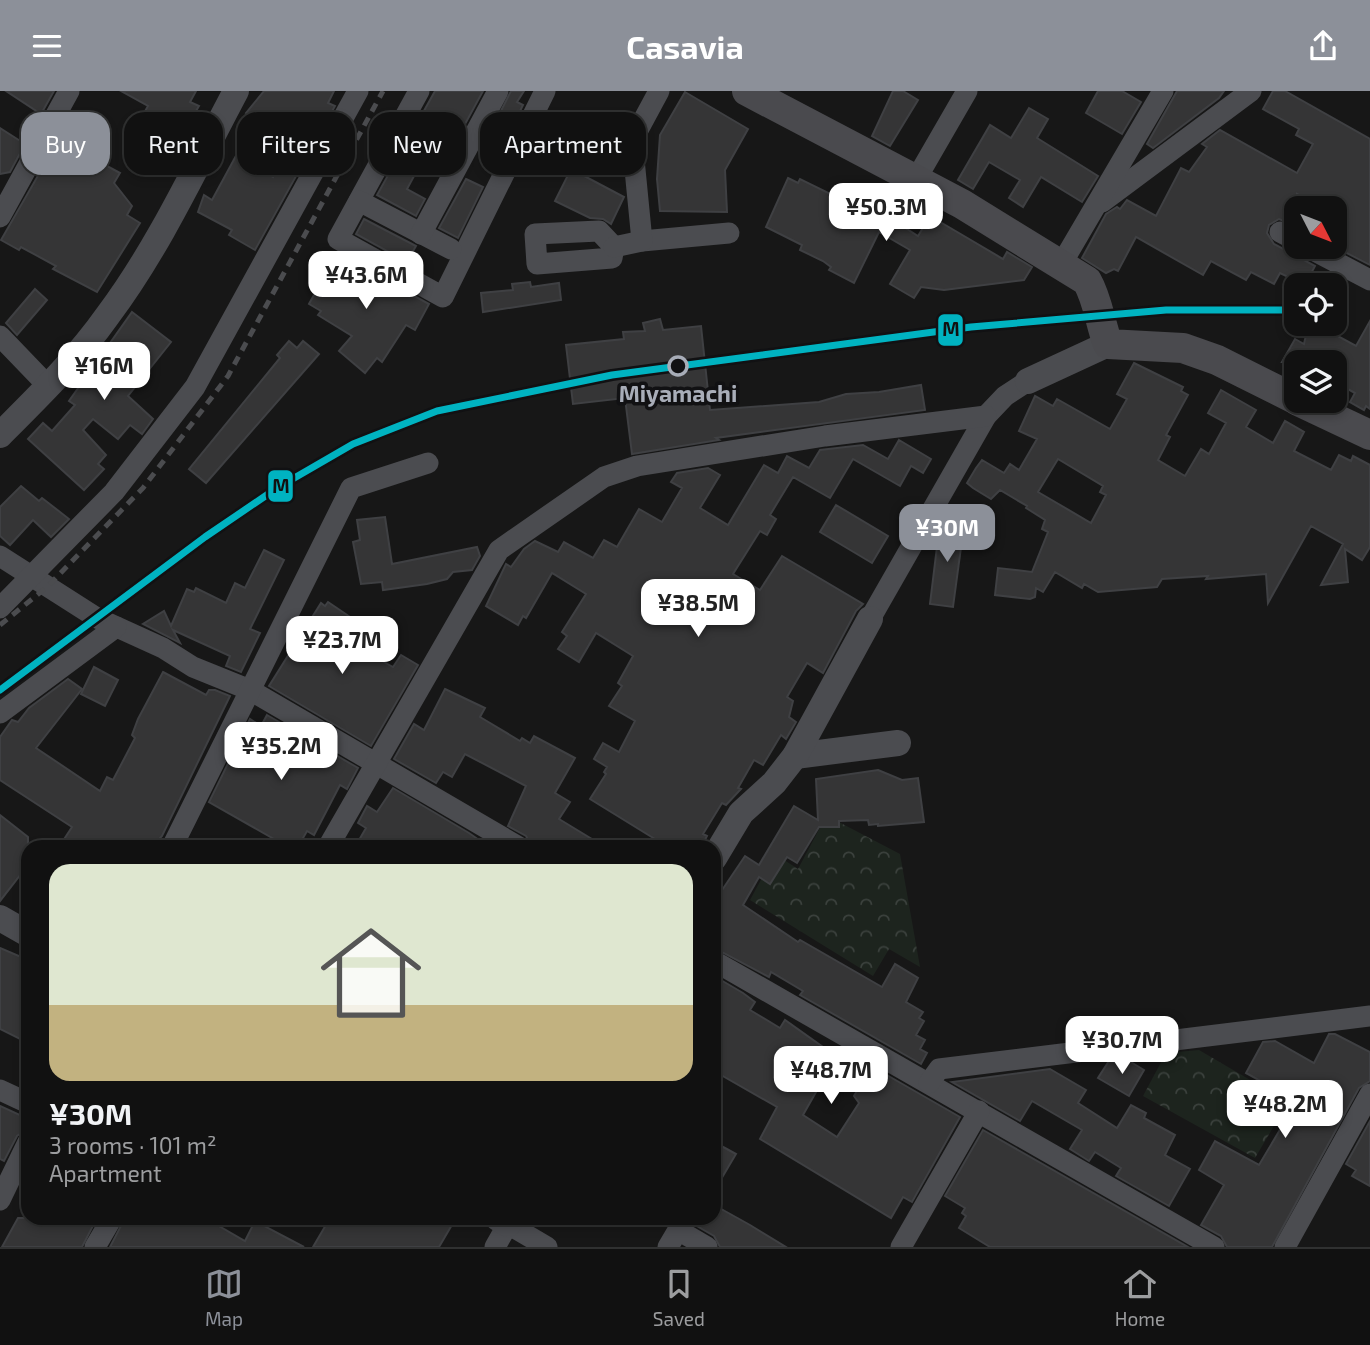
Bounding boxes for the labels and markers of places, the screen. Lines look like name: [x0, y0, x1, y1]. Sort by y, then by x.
pin: ¥50.3M: [829, 183, 943, 243]
pin: ¥43.6M: [309, 251, 423, 311]
pin: ¥16M: [63, 343, 145, 402]
marker: Miyamachi: [668, 356, 688, 376]
place label: Miyamachi: [619, 379, 737, 407]
pin: ¥30M: [906, 505, 988, 564]
pin: ¥38.5M: [641, 580, 755, 639]
pin: ¥23.7M: [285, 617, 399, 676]
pin: ¥35.2M: [224, 723, 338, 782]
pin: ¥30.7M: [1065, 1017, 1179, 1076]
pin: ¥48.7M: [774, 1047, 888, 1106]
pin: ¥48.2M: [1228, 1081, 1342, 1140]

